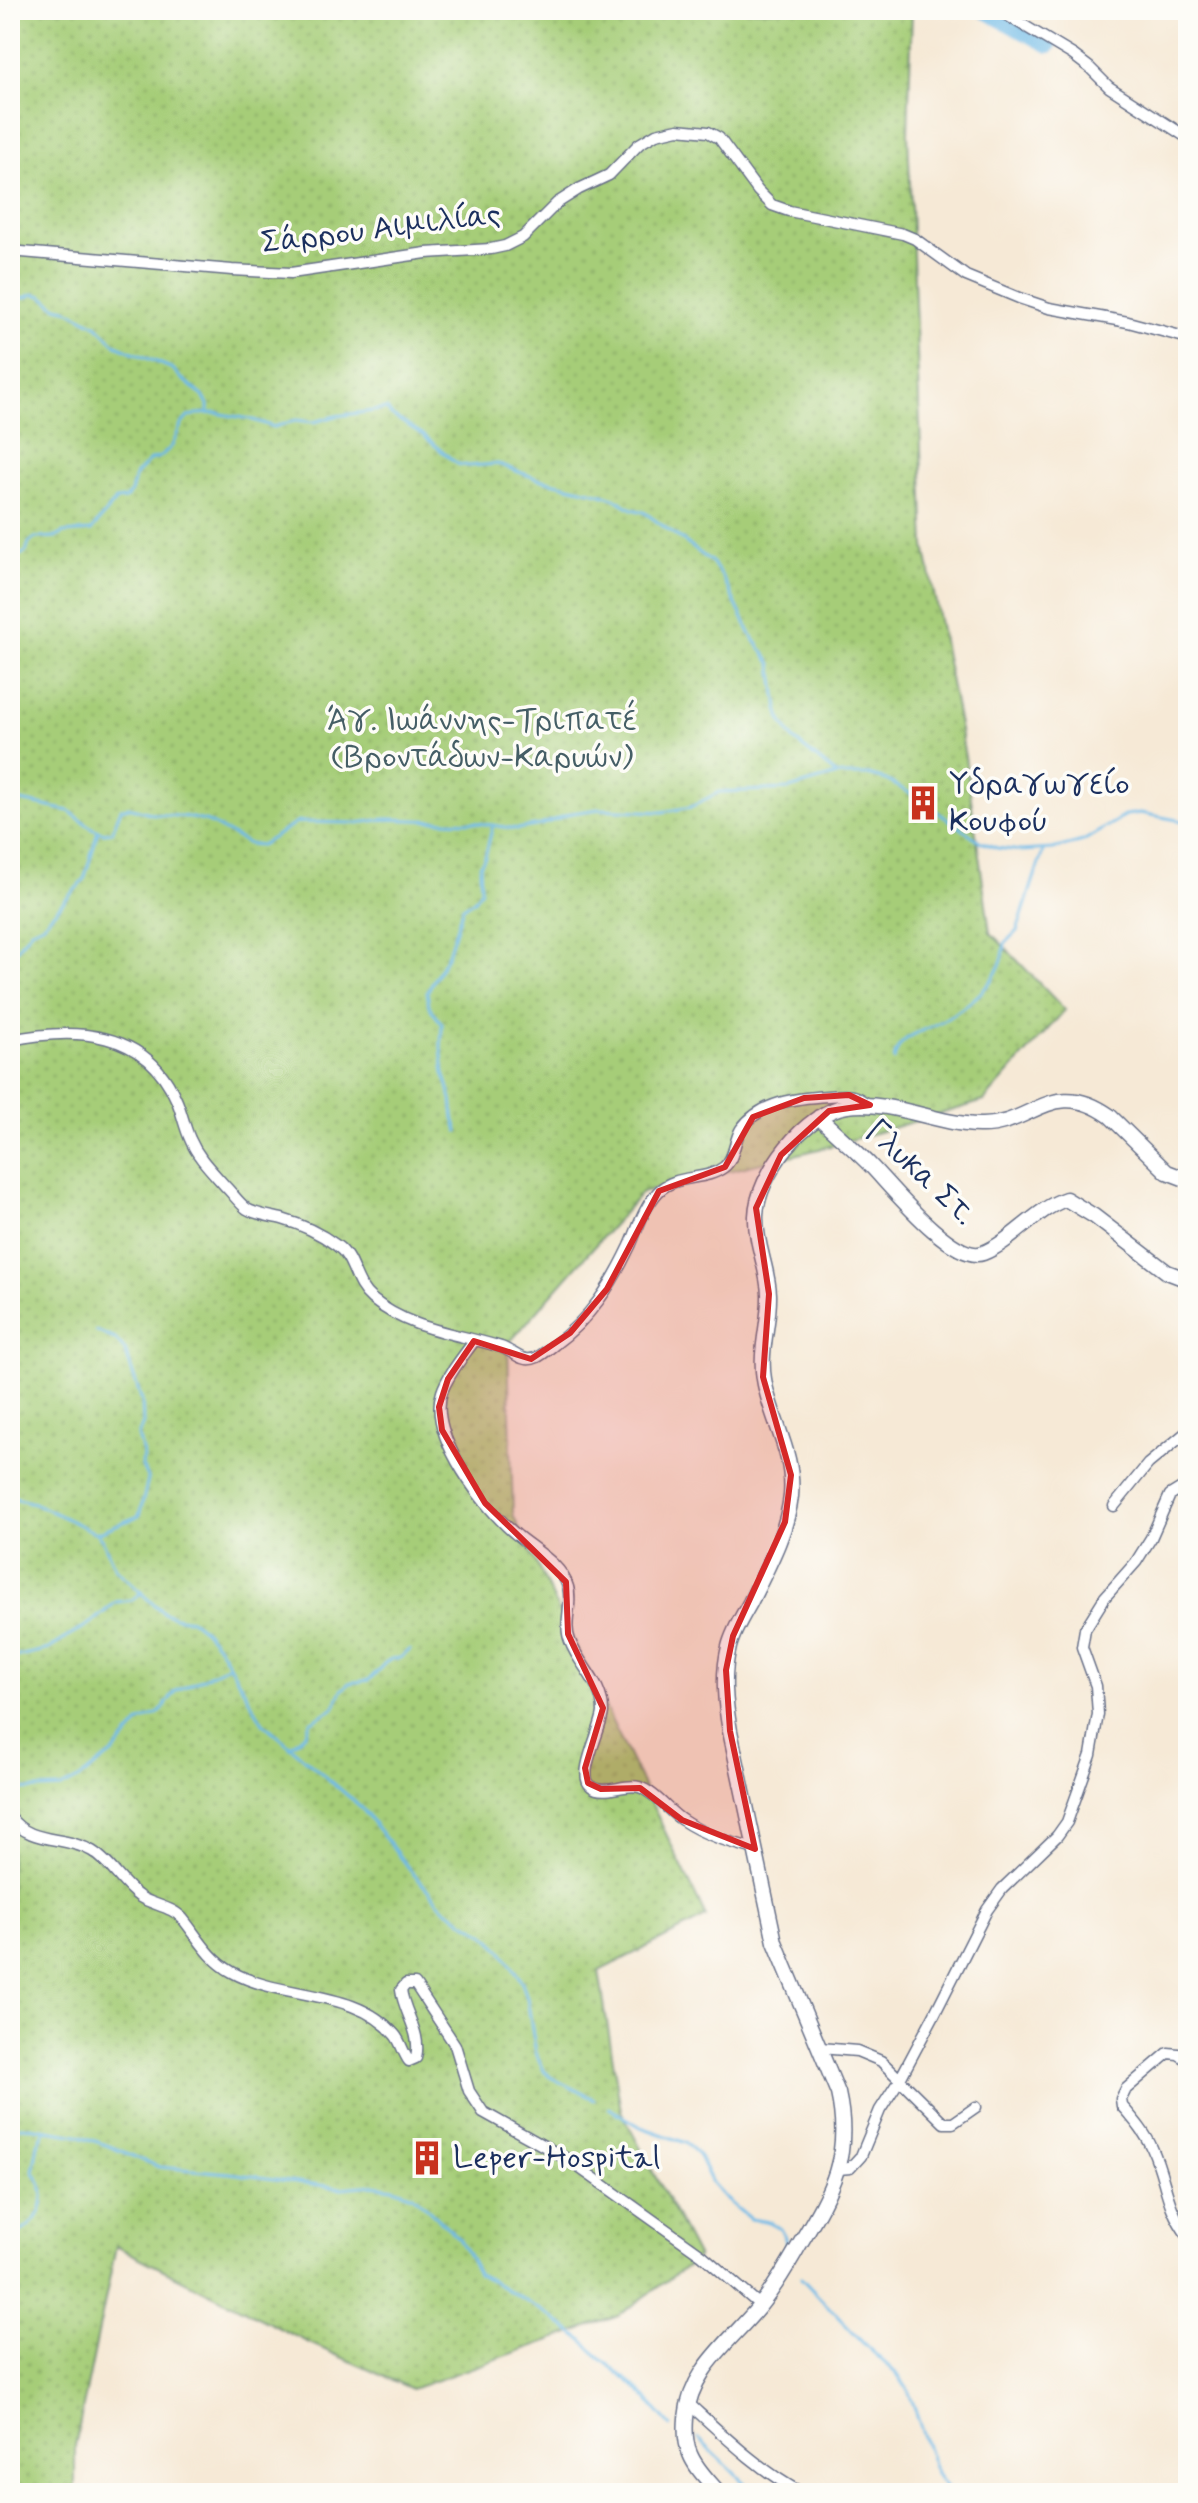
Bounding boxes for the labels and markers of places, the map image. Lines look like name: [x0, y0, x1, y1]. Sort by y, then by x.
place label: Υδραγωγείο Κουφού: [949, 764, 1130, 843]
building icon: Υδραγωγείο Κουφού: [904, 784, 942, 822]
place label: Leper-Hospital: [453, 2137, 660, 2179]
building icon: Leper-Hospital: [408, 2139, 446, 2177]

